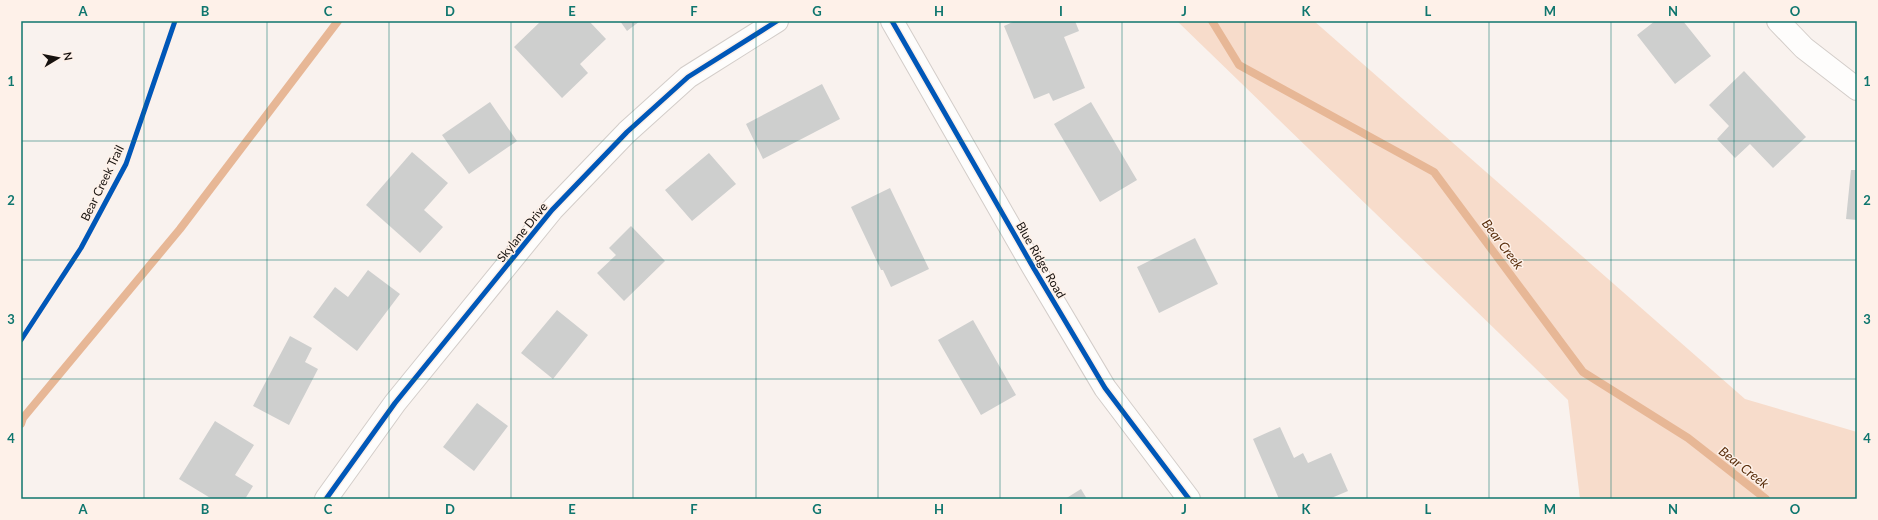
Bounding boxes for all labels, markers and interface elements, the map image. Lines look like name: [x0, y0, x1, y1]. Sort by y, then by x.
text: A: [77, 3, 88, 19]
text: B: [201, 3, 210, 19]
text: C: [324, 3, 333, 19]
text: D: [445, 3, 455, 19]
text: E: [568, 3, 576, 19]
text: F: [690, 3, 698, 19]
text: G: [812, 3, 822, 19]
text: H: [934, 3, 944, 19]
text: I: [1059, 3, 1063, 19]
text: J: [1181, 3, 1187, 19]
text: K: [1302, 3, 1312, 19]
text: L: [1425, 3, 1432, 19]
text: M: [1544, 3, 1556, 19]
text: N: [1668, 3, 1678, 19]
text: O: [1790, 3, 1801, 19]
north arrow: [38, 38, 78, 78]
text: N: [61, 51, 75, 61]
text: 1: [7, 73, 15, 89]
text: 1: [1863, 73, 1871, 89]
street label: Bear Creek Trail: [77, 143, 127, 223]
text: 2: [7, 192, 15, 208]
text: 2: [1863, 192, 1871, 208]
street label: Skylane Drive: [493, 199, 551, 265]
water label: Bear Creek: [1479, 216, 1528, 273]
street label: Blue Ridge Road: [1013, 219, 1069, 301]
text: 3: [7, 311, 15, 327]
text: 3: [1863, 311, 1871, 327]
text: 4: [7, 430, 15, 446]
text: 4: [1863, 430, 1871, 446]
water label: Bear Creek: [1716, 443, 1773, 492]
text: A: [77, 501, 88, 517]
text: B: [201, 501, 210, 517]
text: C: [324, 501, 333, 517]
text: D: [445, 501, 455, 517]
text: E: [568, 501, 576, 517]
text: F: [690, 501, 698, 517]
text: G: [812, 501, 822, 517]
text: H: [934, 501, 944, 517]
text: I: [1059, 501, 1063, 517]
text: J: [1181, 501, 1187, 517]
text: K: [1302, 501, 1312, 517]
text: L: [1425, 501, 1432, 517]
text: M: [1544, 501, 1556, 517]
text: N: [1668, 501, 1678, 517]
text: O: [1790, 501, 1801, 517]

